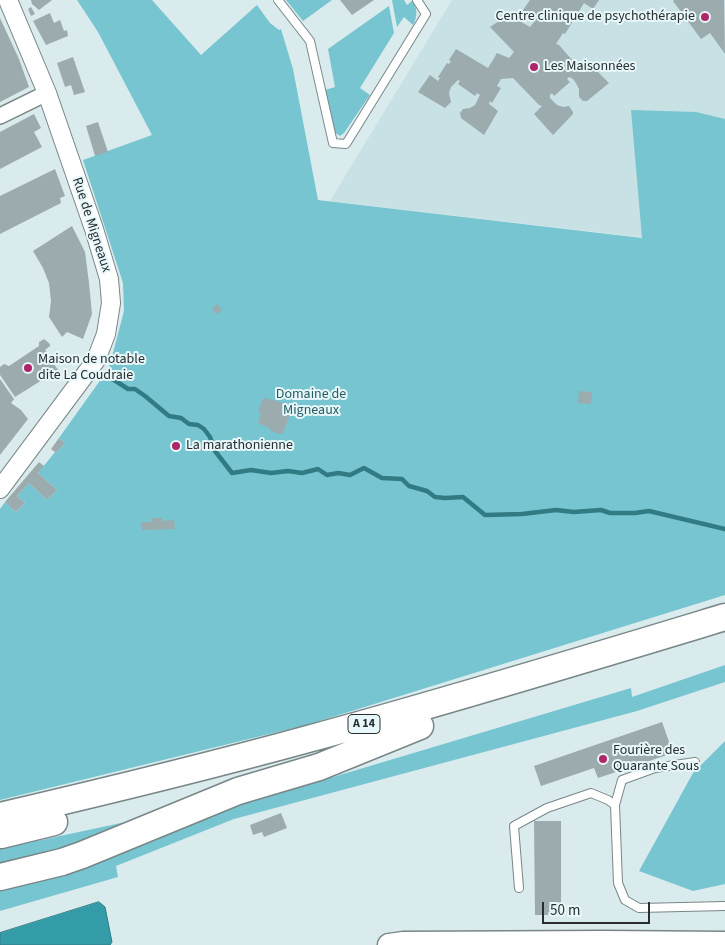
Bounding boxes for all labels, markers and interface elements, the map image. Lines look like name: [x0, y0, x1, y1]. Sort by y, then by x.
place label: Centre clinique de psychothérapie: [496, 9, 695, 25]
marker: Centre clinique de psychothérapie: [699, 11, 711, 23]
place label: Les Maisonnées: [544, 59, 635, 75]
marker: Les Maisonnées: [528, 61, 540, 73]
street label: Rue de Migneaux: [68, 175, 114, 275]
place label: Maison de notable dite La Coudraie: [38, 352, 145, 384]
marker: Maison de notable dite La Coudraie: [22, 362, 34, 374]
park label: Domaine de Migneaux: [276, 387, 346, 420]
place label: La marathonienne: [186, 438, 293, 454]
marker: La marathonienne: [170, 440, 182, 452]
road number: A 14: [348, 714, 380, 734]
place label: Fourière des Quarante Sous: [613, 743, 699, 776]
marker: Fourière des Quarante Sous: [597, 753, 609, 765]
scale bar: [545, 892, 652, 924]
text: 50 m: [550, 900, 580, 921]

